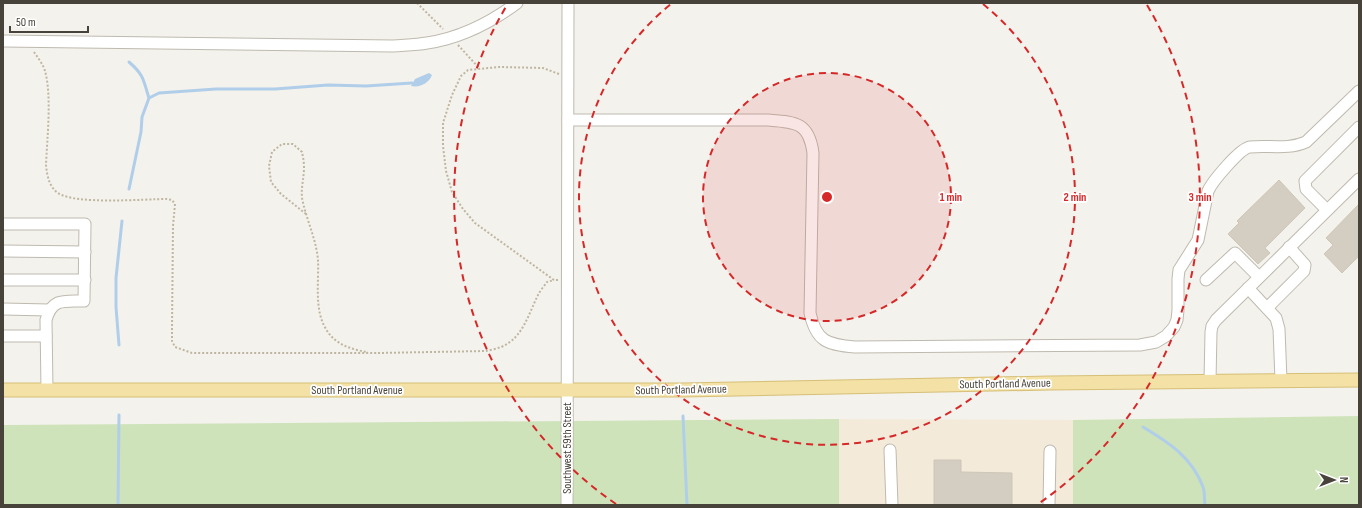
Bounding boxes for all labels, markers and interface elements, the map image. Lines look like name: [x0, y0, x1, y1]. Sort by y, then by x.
scale bar: [10, 8, 88, 34]
text: 50 m: [16, 15, 36, 30]
centre of rings: [820, 190, 834, 204]
text: 1 min: [940, 190, 962, 205]
text: 2 min: [1064, 190, 1086, 205]
text: 3 min: [1189, 190, 1211, 205]
street label: South Portland Avenue: [959, 376, 1051, 392]
street label: South Portland Avenue: [635, 382, 727, 398]
street label: South Portland Avenue: [311, 383, 403, 398]
street label: Southwest 59th Street: [560, 402, 575, 494]
north arrow: [1314, 460, 1354, 500]
text: N: [1337, 477, 1350, 483]

